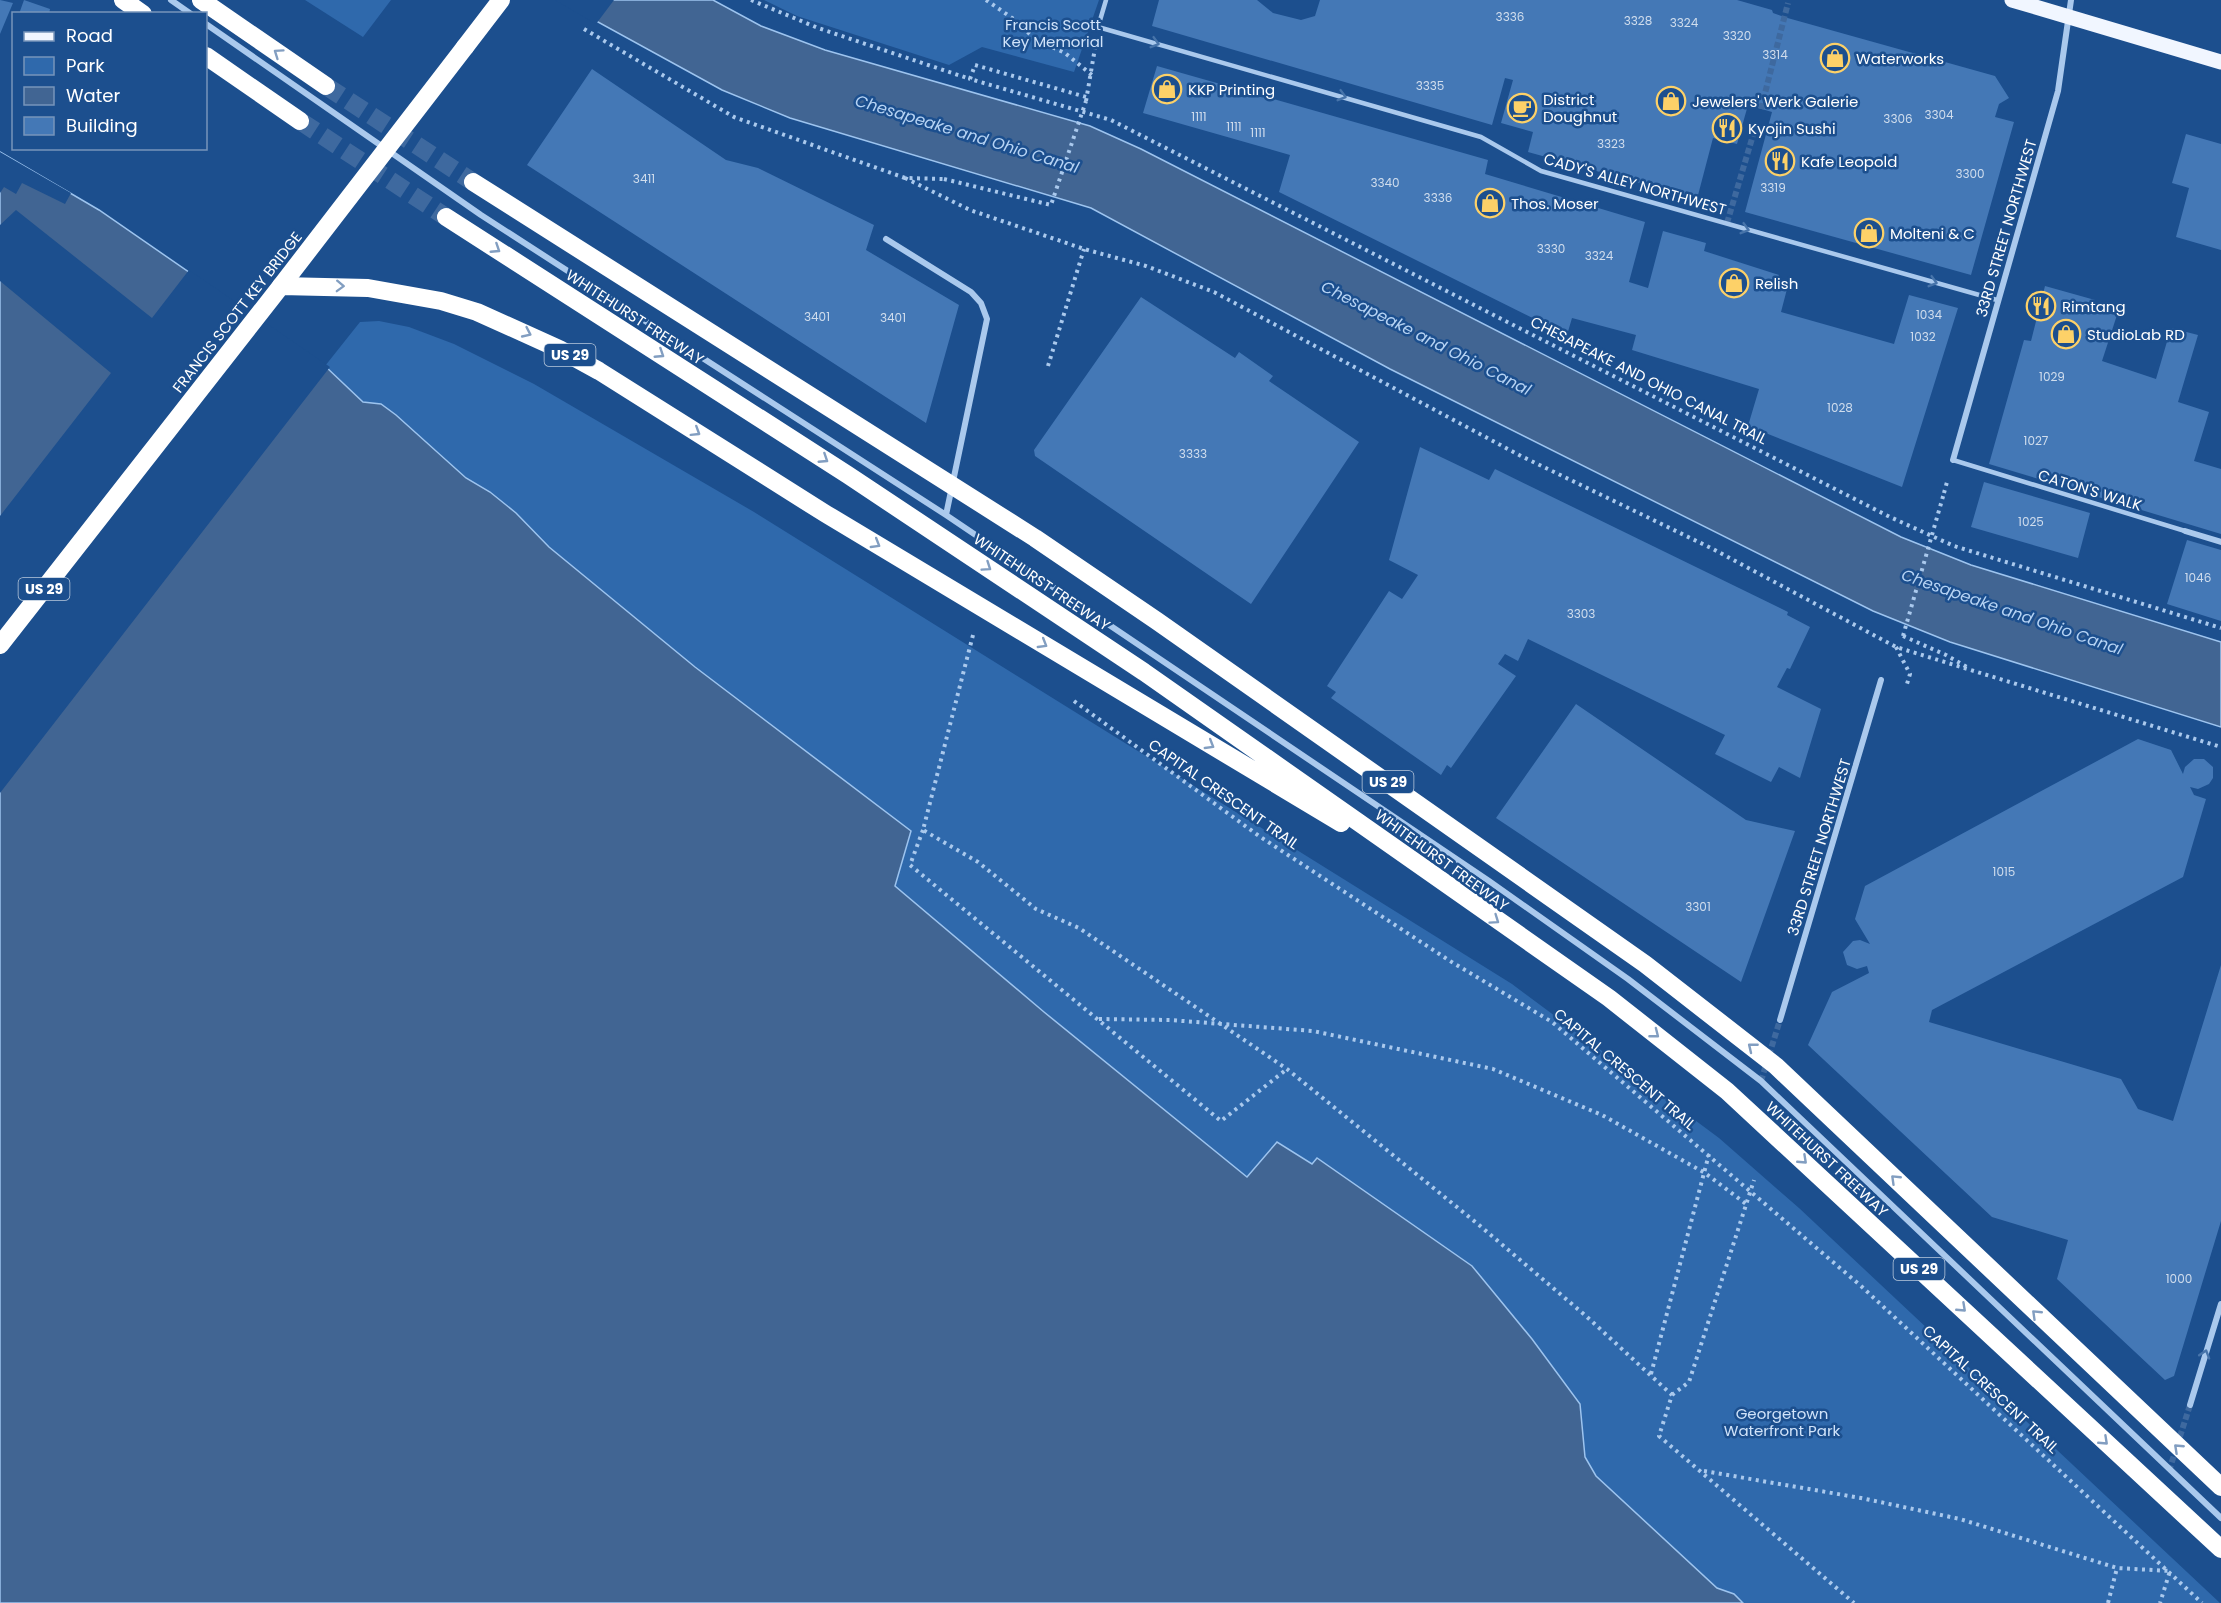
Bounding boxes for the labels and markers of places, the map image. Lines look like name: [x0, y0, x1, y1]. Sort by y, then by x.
shop icon: Waterworks: [1819, 42, 1851, 74]
place label: Waterworks: [1856, 48, 1944, 69]
shop icon: KKP Printing: [1151, 73, 1183, 105]
place label: KKP Printing: [1188, 79, 1275, 100]
shop icon: Jewelers' Werk Galerie: [1655, 85, 1687, 117]
place label: District Doughnut: [1543, 89, 1617, 127]
place label: Jewelers' Werk Galerie: [1692, 91, 1858, 112]
cafe icon: District Doughnut: [1506, 92, 1538, 124]
restaurant icon: Kyojin Sushi: [1711, 112, 1743, 144]
place label: Kyojin Sushi: [1748, 118, 1836, 139]
restaurant icon: Kafe Leopold: [1764, 145, 1796, 177]
place label: Kafe Leopold: [1801, 151, 1897, 172]
shop icon: Thos. Moser: [1474, 187, 1506, 219]
place label: Thos. Moser: [1511, 193, 1599, 214]
shop icon: Molteni & C: [1853, 217, 1885, 249]
place label: Molteni & C: [1890, 223, 1975, 244]
shop icon: Relish: [1718, 267, 1750, 299]
place label: Relish: [1755, 273, 1798, 294]
restaurant icon: Rimtang: [2025, 290, 2057, 322]
place label: Rimtang: [2062, 296, 2126, 317]
shop icon: StudioLab RD: [2050, 318, 2082, 350]
place label: StudioLab RD: [2087, 324, 2185, 345]

